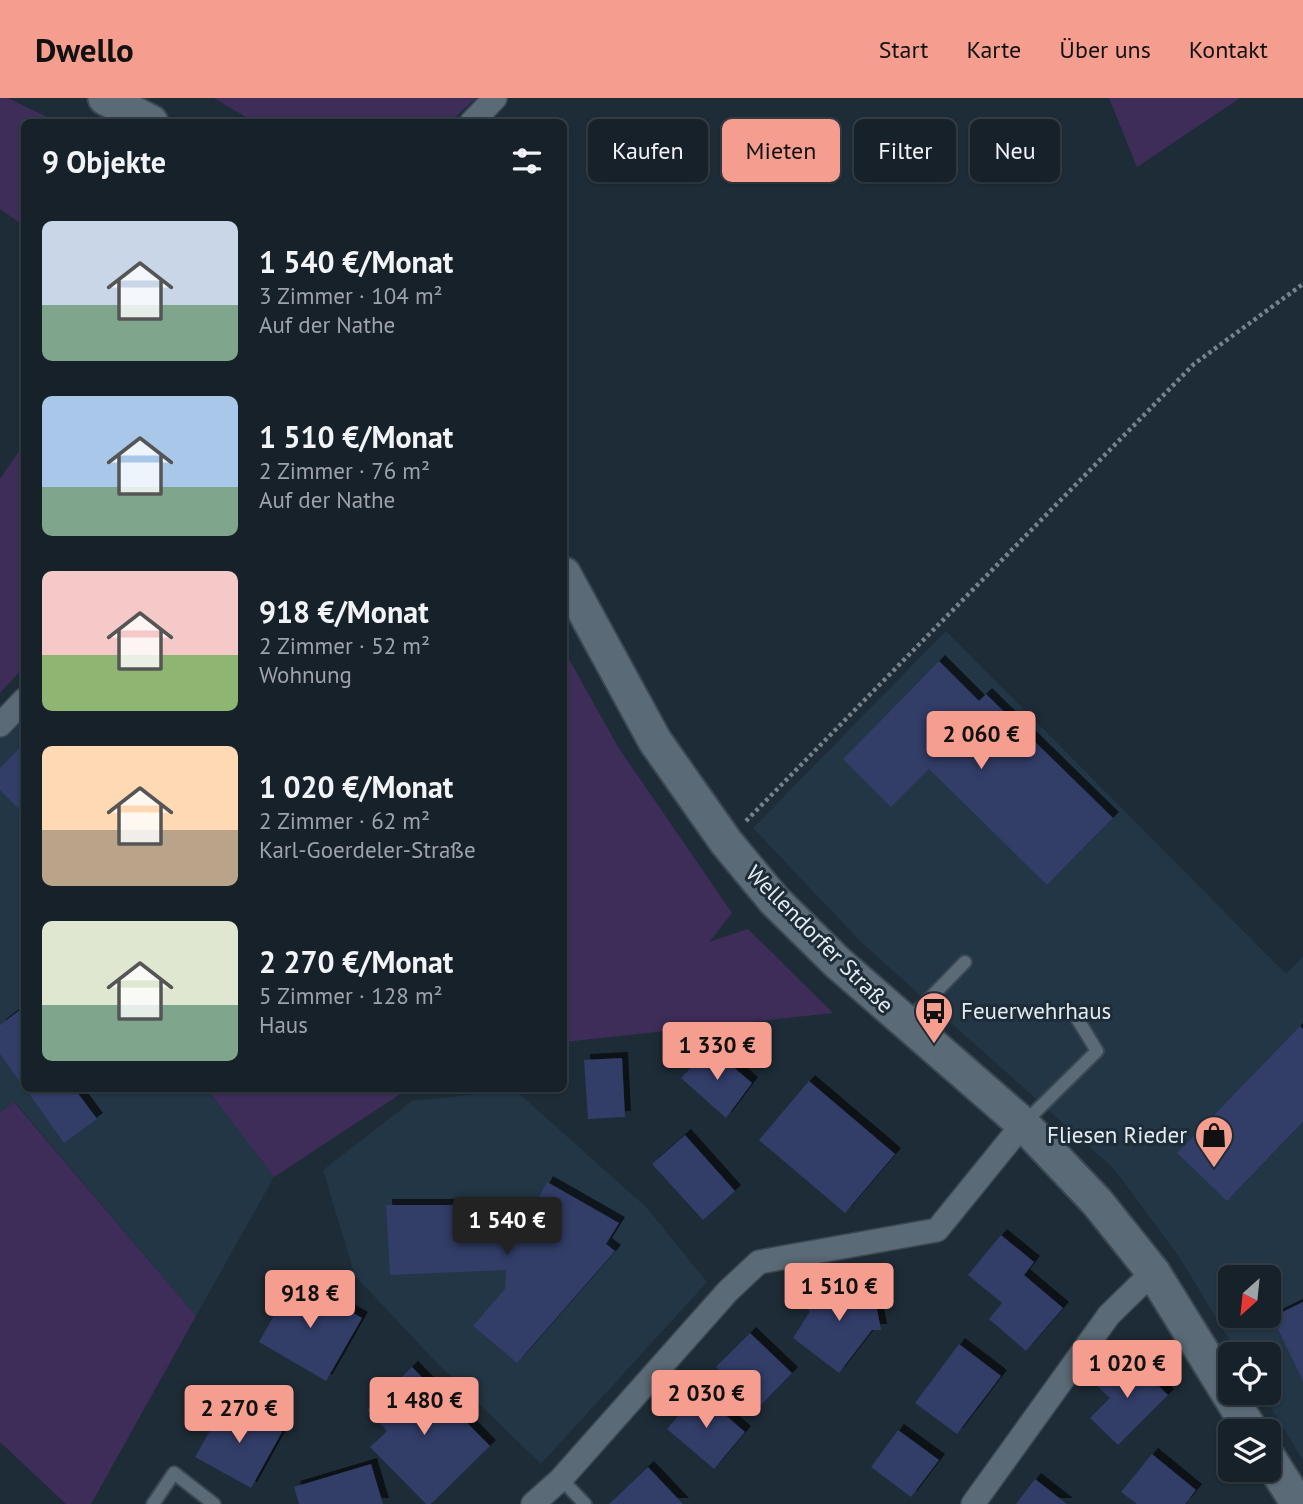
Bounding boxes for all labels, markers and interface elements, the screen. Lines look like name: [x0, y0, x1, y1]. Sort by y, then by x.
text: Dwello: [35, 28, 134, 71]
text: Start: [879, 34, 928, 65]
text: Karte: [966, 34, 1021, 65]
text: Über uns: [1059, 34, 1151, 65]
text: Kontakt: [1189, 34, 1268, 65]
chip: Kaufen: [588, 119, 708, 182]
chip: Mieten: [722, 119, 840, 182]
chip: Filter: [854, 119, 956, 182]
chip: Neu: [970, 119, 1060, 182]
text: 9 Objekte: [42, 142, 166, 181]
icon: filters: [508, 142, 546, 180]
text: 1 540 €/Monat: [259, 242, 453, 281]
icon: home: [98, 249, 182, 333]
text: 3 Zimmer · 104 m²: [259, 281, 443, 310]
text: Auf der Nathe: [259, 310, 395, 339]
text: 1 510 €/Monat: [259, 417, 453, 456]
icon: home: [98, 424, 182, 508]
text: 2 Zimmer · 76 m²: [259, 456, 430, 485]
text: Auf der Nathe: [259, 485, 395, 514]
text: 918 €/Monat: [259, 592, 429, 631]
icon: home: [98, 599, 182, 683]
text: 2 Zimmer · 52 m²: [259, 631, 430, 660]
text: Wohnung: [259, 660, 352, 689]
pin: 2 060 €: [916, 712, 1046, 771]
text: 2 060 €: [943, 719, 1019, 748]
text: 1 020 €/Monat: [259, 767, 453, 806]
icon: home: [98, 774, 182, 858]
text: 2 Zimmer · 62 m²: [259, 806, 430, 835]
text: Karl-Goerdeler-Straße: [259, 835, 476, 864]
street label: Wellendorfer Straße: [740, 859, 900, 1019]
text: 2 270 €/Monat: [259, 942, 453, 981]
icon: home: [98, 949, 182, 1033]
text: 5 Zimmer · 128 m²: [259, 981, 443, 1010]
bus stop icon: Feuerwehrhaus: [913, 990, 955, 1045]
place label: Feuerwehrhaus: [961, 996, 1111, 1025]
text: Haus: [259, 1010, 308, 1039]
pin: 1 330 €: [652, 1023, 782, 1082]
text: 1 330 €: [679, 1030, 755, 1059]
shop icon: Fliesen Rieder: [1193, 1114, 1235, 1169]
place label: Fliesen Rieder: [1047, 1120, 1187, 1149]
pin: 1 540 €: [442, 1198, 572, 1257]
text: 1 540 €: [469, 1205, 545, 1234]
pin: 1 510 €: [774, 1264, 904, 1323]
north arrow: [1218, 1265, 1281, 1328]
map controls: [1218, 1265, 1281, 1482]
pin: 918 €: [261, 1270, 359, 1330]
text: 1 510 €: [801, 1271, 877, 1300]
text: 918 €: [281, 1278, 339, 1307]
pin: 1 020 €: [1062, 1340, 1192, 1400]
button: locate: [1218, 1342, 1281, 1405]
text: 1 020 €: [1089, 1348, 1165, 1377]
pin: 2 030 €: [641, 1370, 771, 1430]
pin: 1 480 €: [359, 1378, 489, 1437]
text: 2 030 €: [668, 1378, 744, 1407]
text: 1 480 €: [386, 1385, 462, 1414]
pin: 2 270 €: [174, 1386, 304, 1445]
text: 2 270 €: [201, 1393, 277, 1422]
button: layers: [1218, 1419, 1281, 1482]

